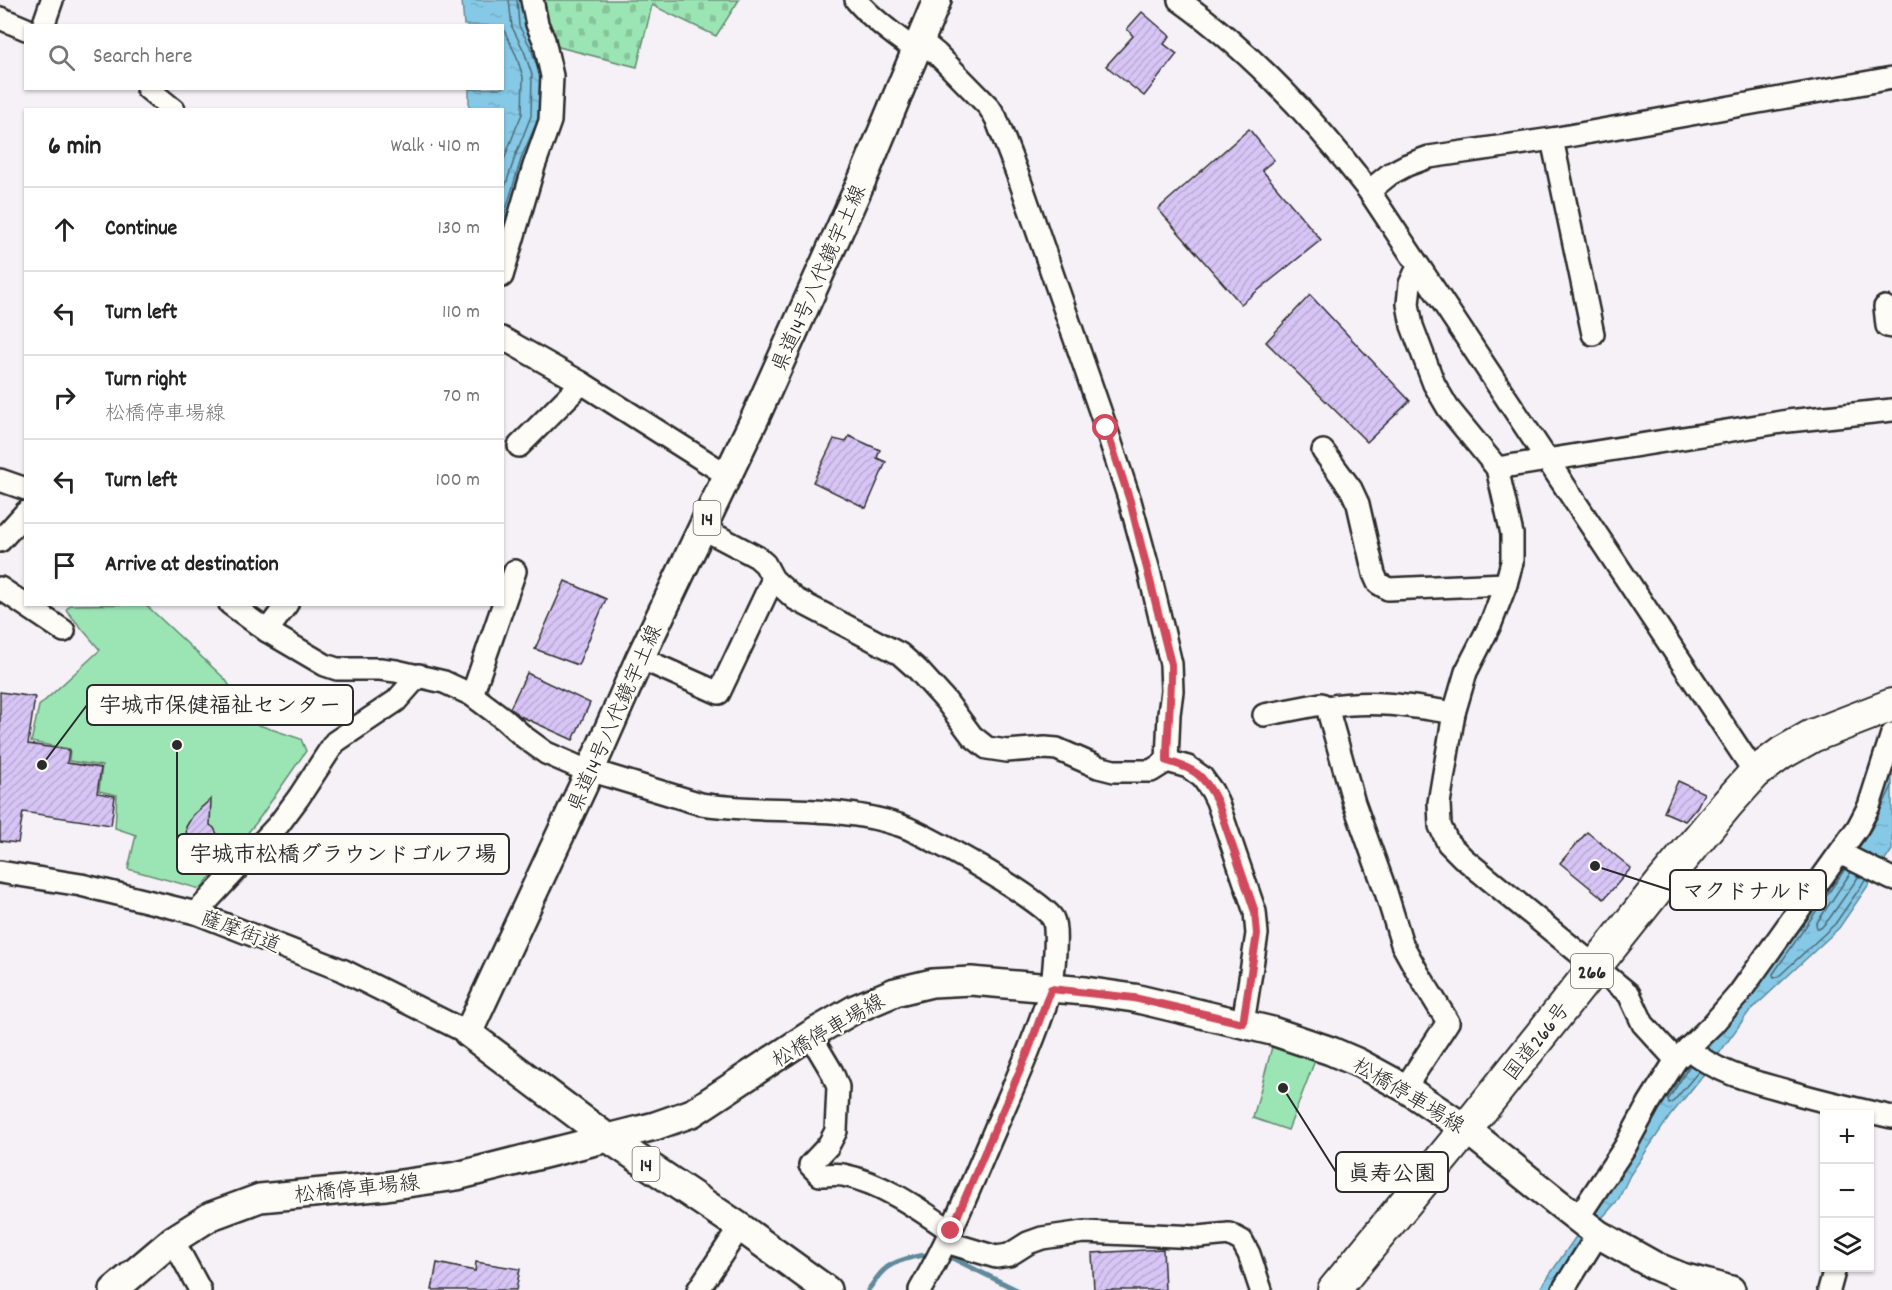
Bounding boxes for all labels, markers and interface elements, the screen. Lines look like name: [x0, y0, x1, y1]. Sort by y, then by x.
search box: [24, 24, 504, 90]
icon: search: [45, 41, 78, 74]
text: Search here: [93, 42, 192, 73]
text: 6 min: [48, 129, 101, 166]
text: Walk · 410 m: [391, 133, 480, 161]
street label: 県道14号八代鏡宇土線: [766, 181, 876, 378]
icon: ahead: [48, 213, 81, 246]
text: Continue: [105, 214, 177, 245]
text: 130 m: [438, 215, 480, 243]
icon: left: [48, 297, 81, 330]
text: Turn left: [105, 298, 177, 329]
text: 110 m: [442, 299, 480, 327]
text: Turn right: [105, 365, 187, 396]
icon: right: [48, 381, 81, 414]
text: 70 m: [443, 383, 480, 411]
text: 松橋停車場線: [105, 401, 225, 429]
route start: [1092, 414, 1118, 440]
icon: left: [48, 465, 81, 498]
text: Turn left: [105, 466, 177, 497]
text: 100 m: [436, 467, 480, 495]
road number: 14: [694, 501, 720, 535]
icon: arrive: [48, 549, 81, 582]
text: Arrive at destination: [105, 550, 279, 581]
street label: 県道14号八代鏡宇土線: [562, 621, 672, 818]
callout: 宇城市保健福祉センター: [87, 685, 353, 725]
text: 宇城市保健福祉センター: [99, 692, 341, 723]
callout: 宇城市松橋グラウンドゴルフ場: [177, 834, 509, 874]
text: 宇城市松橋グラウンドゴルフ場: [189, 841, 497, 872]
callout: マクドナルド: [1670, 870, 1826, 910]
text: マクドナルド: [1682, 878, 1814, 909]
street label: 薩摩街道: [195, 905, 285, 963]
road number: 266: [1571, 954, 1613, 988]
street label: 松橋停車場線: [767, 988, 892, 1077]
street label: 国道266号: [1498, 997, 1579, 1089]
street label: 松橋停車場線: [1346, 1052, 1469, 1143]
map controls: [1820, 1110, 1874, 1272]
button: +: [1820, 1110, 1874, 1164]
road number: 14: [632, 1147, 660, 1181]
callout: 眞寿公園: [1336, 1152, 1448, 1192]
text: 眞寿公園: [1348, 1160, 1436, 1191]
button: −: [1820, 1164, 1874, 1218]
street label: 松橋停車場線: [293, 1169, 422, 1212]
route end: [937, 1217, 963, 1243]
button: layers: [1820, 1218, 1874, 1272]

